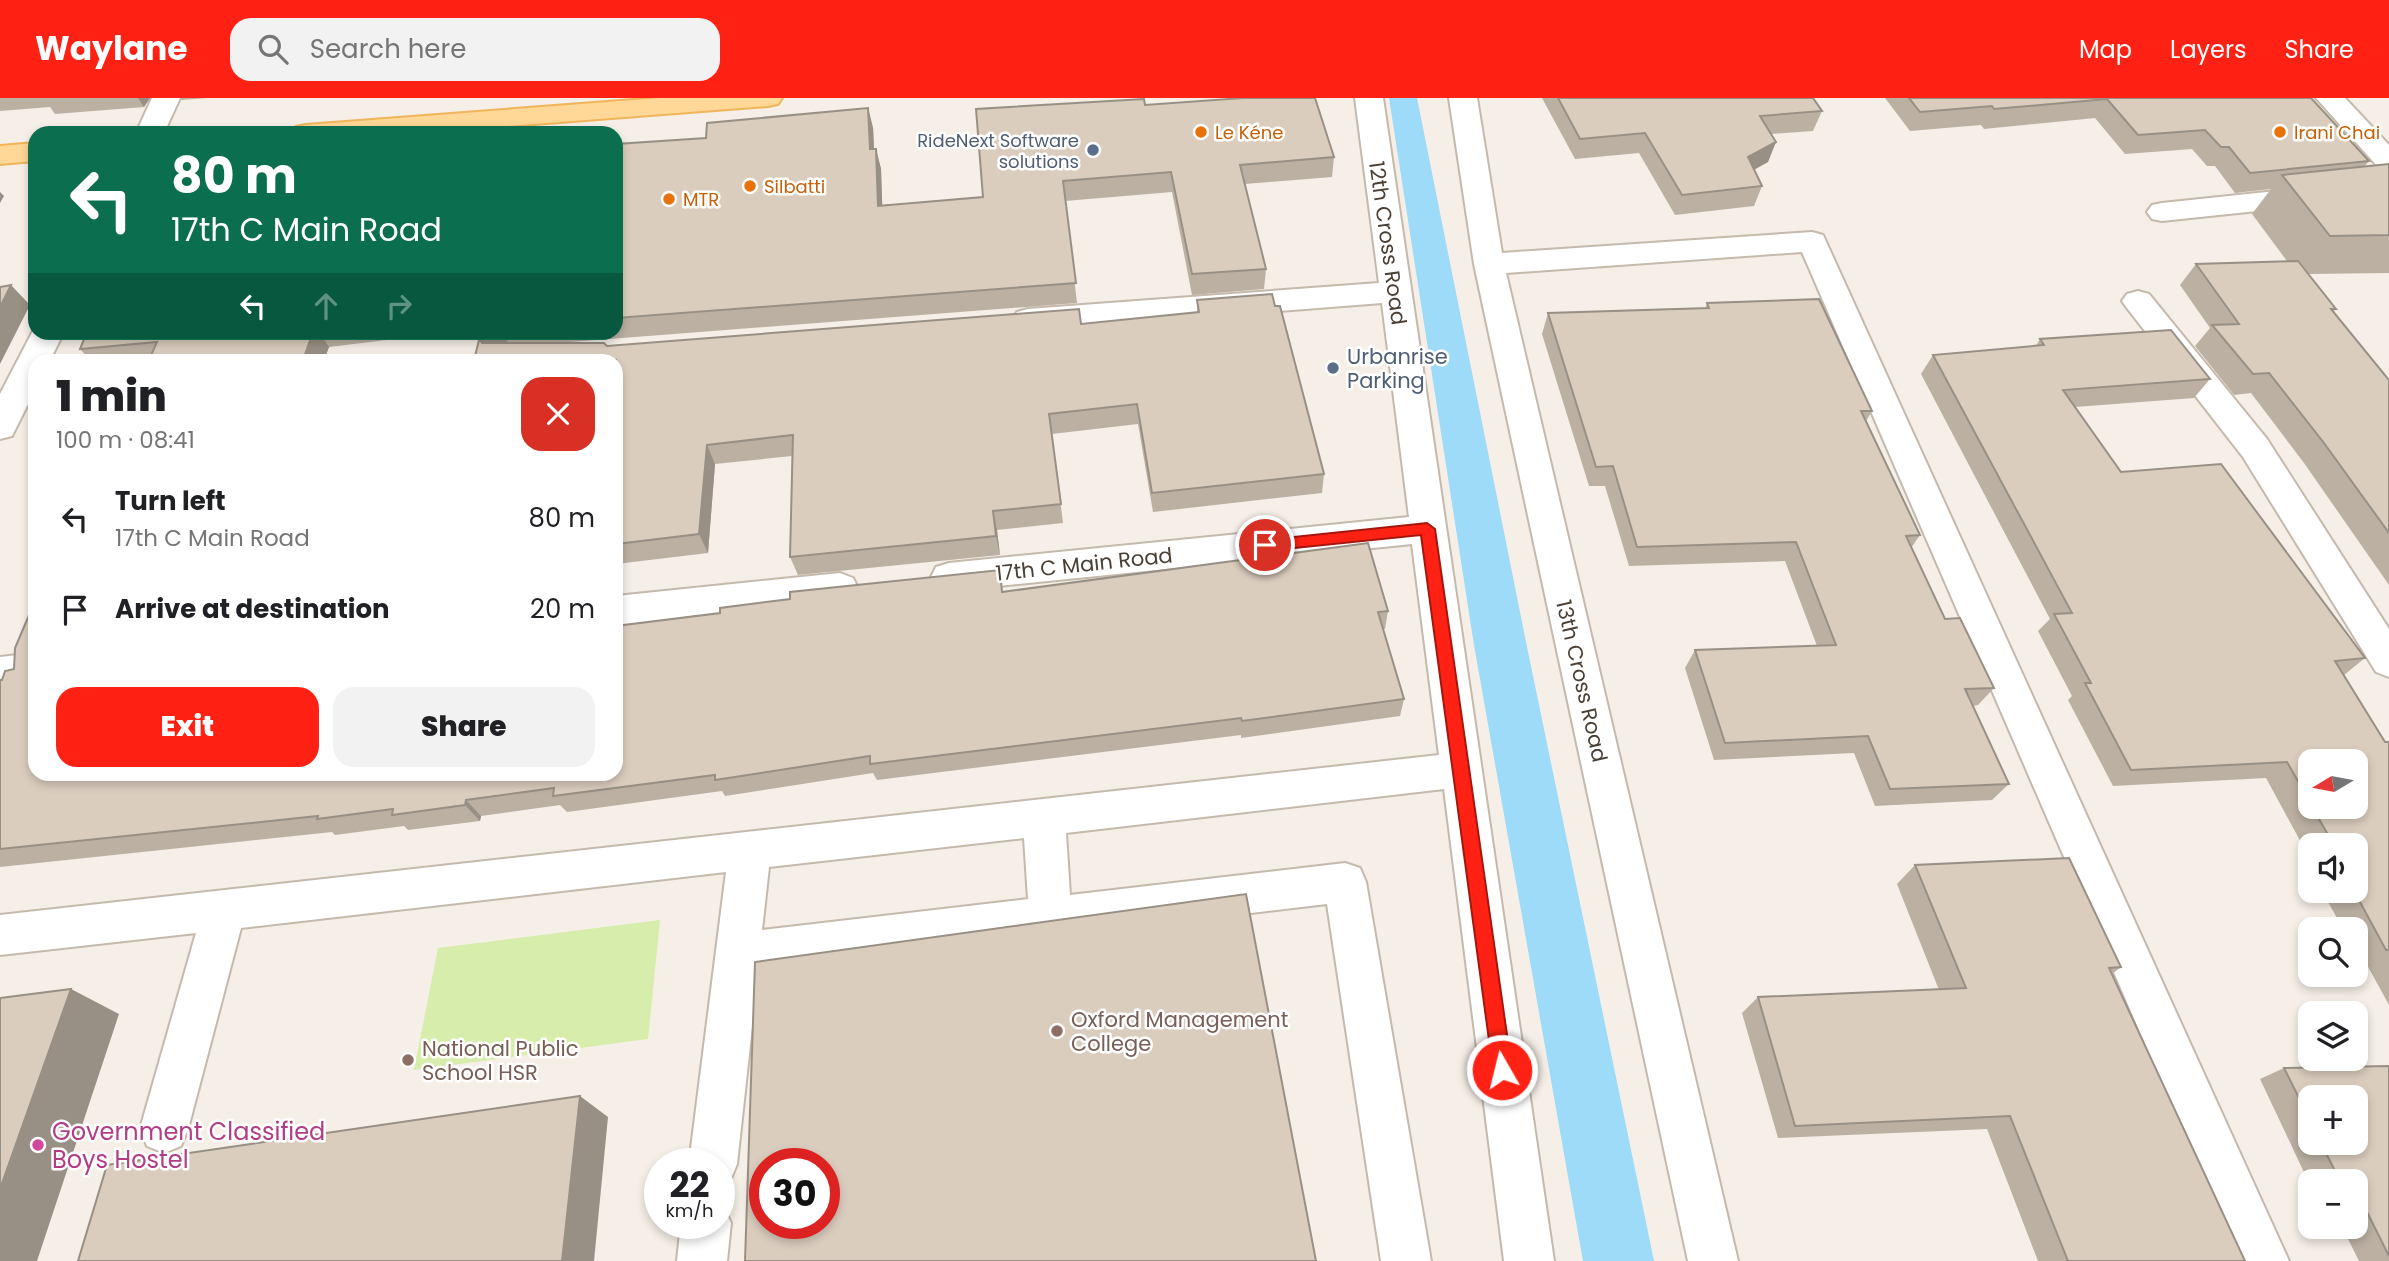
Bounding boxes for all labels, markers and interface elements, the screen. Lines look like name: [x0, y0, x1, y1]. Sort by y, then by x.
search box: [230, 18, 720, 81]
text: Waylane: [35, 25, 188, 72]
icon: search: [254, 30, 292, 68]
text: Search here: [310, 31, 466, 67]
text: Map: [2079, 33, 2132, 66]
text: Layers: [2170, 33, 2246, 66]
text: Share: [2284, 33, 2354, 66]
place label: Le Kéne: [1215, 120, 1283, 145]
place label: Irani Chai: [2294, 120, 2380, 145]
marker: Le Kéne: [1193, 124, 1209, 140]
marker: Irani Chai: [2272, 124, 2288, 140]
place label: RideNext Software solutions: [917, 128, 1079, 174]
text: 80 m: [171, 142, 297, 210]
marker: RideNext Software solutions: [1085, 142, 1101, 158]
icon: left: [56, 154, 147, 245]
street label: 12th Cross Road: [1362, 159, 1414, 327]
place label: Silbatti: [764, 174, 825, 199]
marker: Silbatti: [742, 178, 758, 194]
place label: MTR: [683, 187, 719, 212]
marker: MTR: [661, 191, 677, 207]
text: 17th C Main Road: [171, 207, 442, 252]
icon: left: [234, 287, 272, 325]
icon: ahead: [307, 287, 345, 325]
icon: right: [380, 287, 418, 325]
place label: Urbanrise Parking: [1347, 342, 1448, 395]
marker: Urbanrise Parking: [1325, 360, 1341, 376]
text: 1 min: [56, 367, 167, 426]
button: close: [521, 377, 595, 451]
text: 100 m · 08:41: [56, 424, 195, 456]
text: Turn left: [115, 483, 226, 519]
icon: left: [56, 500, 94, 538]
text: 80 m: [529, 500, 595, 536]
pin: [1235, 515, 1295, 575]
text: 17th C Main Road: [115, 522, 310, 554]
icon: arrive: [1246, 526, 1284, 564]
street label: 17th C Main Road: [994, 540, 1174, 588]
icon: arrive: [56, 591, 94, 629]
text: Arrive at destination: [115, 591, 390, 627]
text: 20 m: [530, 591, 595, 627]
street label: 13th Cross Road: [1549, 597, 1615, 765]
button: Exit: [56, 687, 319, 767]
button: Share: [333, 687, 595, 767]
north arrow: [2298, 749, 2368, 819]
map controls: [2298, 749, 2368, 1239]
button: sound: [2298, 833, 2368, 903]
button: search: [2298, 917, 2368, 987]
button: layers: [2298, 1001, 2368, 1071]
place label: Oxford Management College: [1071, 1005, 1288, 1058]
marker: Oxford Management College: [1049, 1023, 1065, 1039]
position arrow: [1465, 1033, 1539, 1107]
place label: National Public School HSR: [422, 1034, 579, 1087]
marker: National Public School HSR: [400, 1052, 416, 1068]
button: +: [2298, 1085, 2368, 1155]
place label: Government Classified Boys Hostel: [52, 1115, 325, 1176]
marker: Government Classified Boys Hostel: [30, 1137, 46, 1153]
speed limit sign: 30: [749, 1148, 840, 1239]
text: 22: [670, 1160, 709, 1209]
button: −: [2298, 1169, 2368, 1239]
text: km/h: [666, 1198, 713, 1223]

